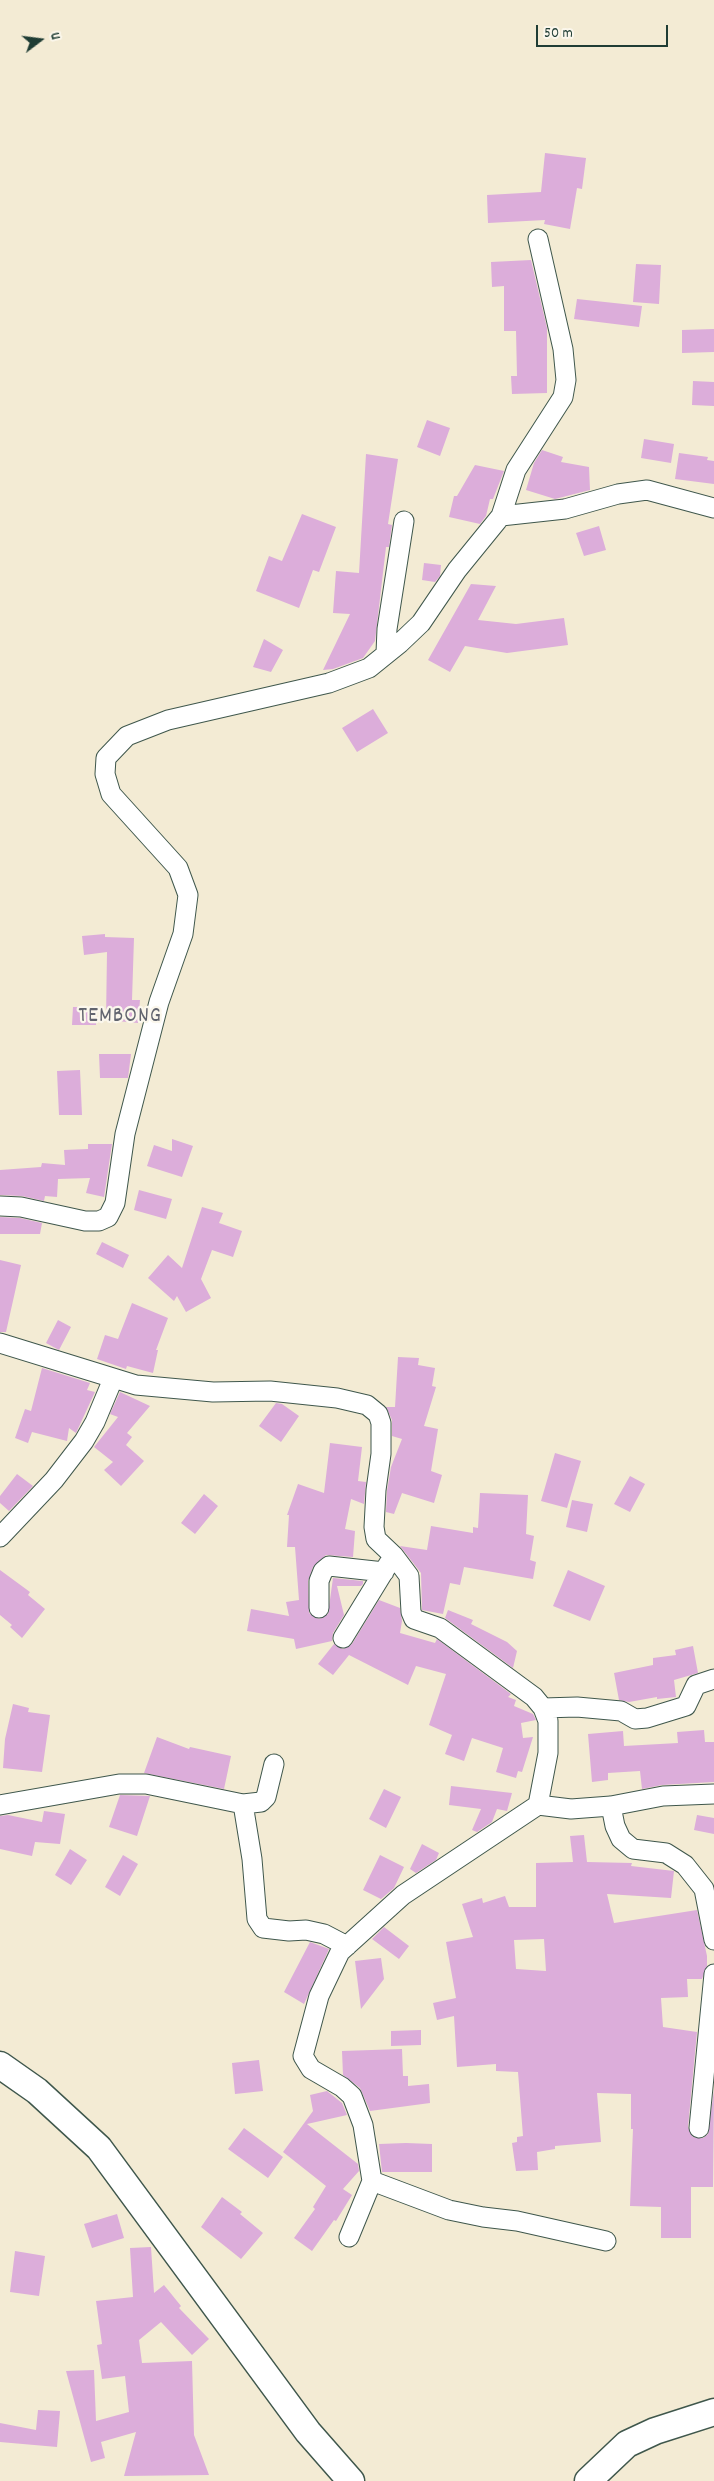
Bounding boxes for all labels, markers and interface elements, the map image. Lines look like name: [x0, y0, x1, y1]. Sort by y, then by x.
north arrow: [15, 15, 65, 65]
scale bar: [539, 15, 672, 47]
text: 50 m: [544, 23, 573, 45]
text: U: [44, 30, 65, 42]
district label: TEMBONG: [77, 1005, 163, 1031]

